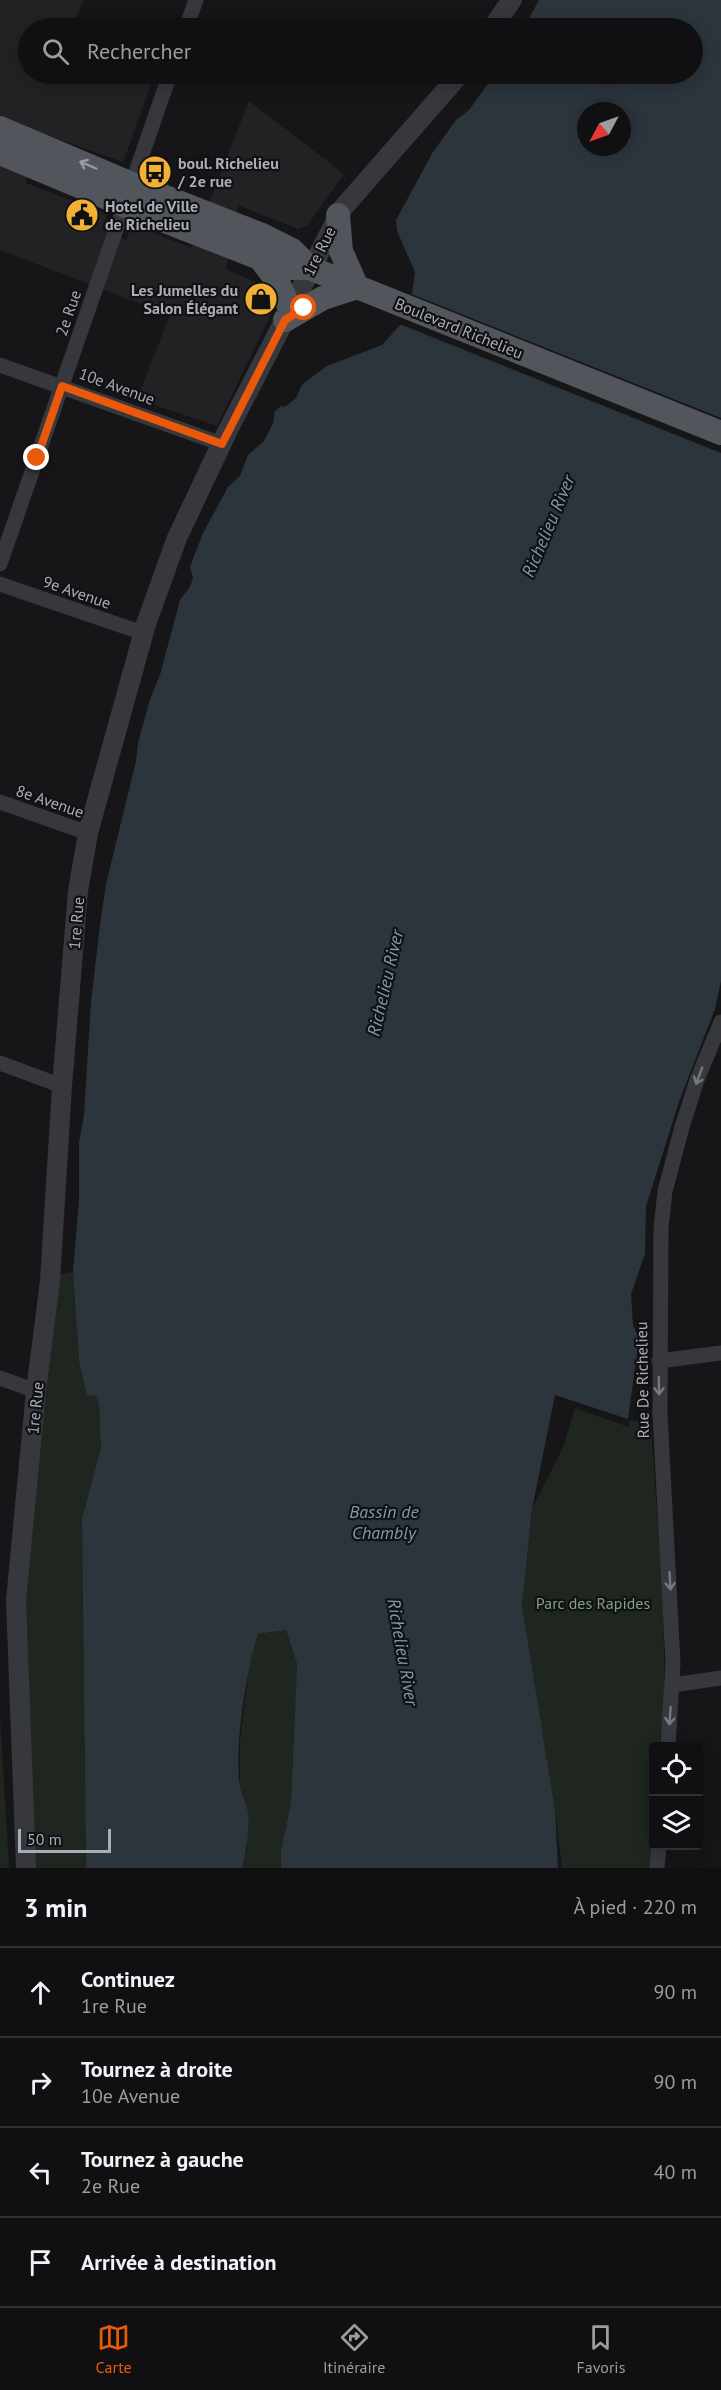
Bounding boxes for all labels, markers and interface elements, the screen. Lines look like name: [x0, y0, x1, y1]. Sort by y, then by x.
search box: [18, 18, 703, 84]
icon: search: [39, 35, 72, 68]
text: Rechercher: [87, 37, 191, 65]
north arrow: [577, 102, 631, 156]
place label: boul. Richelieu / 2e rue: [177, 153, 279, 191]
bus stop icon: boul. Richelieu / 2e rue: [137, 154, 173, 190]
one-way arrow: [79, 159, 97, 170]
place label: Hotel de Ville de Richelieu: [105, 196, 198, 234]
public building icon: Hotel de Ville de Richelieu: [64, 197, 100, 233]
street label: 1re Rue: [298, 223, 340, 279]
place label: Les Jumelles du Salon Élégant: [131, 280, 238, 318]
shop icon: Les Jumelles du Salon Élégant: [243, 281, 279, 317]
street label: 2e Rue: [51, 287, 85, 339]
street label: Boulevard Richelieu: [392, 293, 526, 363]
route start: [290, 294, 316, 320]
street label: 10e Avenue: [76, 363, 158, 409]
route end: [23, 444, 49, 470]
water label: Richelieu River: [516, 471, 580, 580]
street label: 9e Avenue: [40, 571, 114, 613]
street label: 8e Avenue: [13, 780, 87, 822]
street label: 1re Rue: [64, 896, 88, 950]
water label: Richelieu River: [362, 927, 409, 1038]
one-way arrow: [693, 1067, 704, 1085]
street label: Rue De Richelieu: [631, 1321, 653, 1439]
one-way arrow: [653, 1376, 665, 1396]
street label: 1re Rue: [22, 1381, 48, 1435]
water label: Bassin de Chambly: [349, 1500, 419, 1544]
one-way arrow: [664, 1571, 675, 1591]
park label: Parc des Rapides: [536, 1593, 650, 1613]
water label: Richelieu River: [382, 1597, 424, 1708]
one-way arrow: [664, 1705, 675, 1725]
map controls: [649, 1742, 703, 1850]
button: locate: [649, 1742, 703, 1796]
button: layers: [649, 1796, 703, 1850]
scale bar: [18, 1826, 111, 1854]
text: 50 m: [27, 1829, 62, 1849]
text: 3 min: [24, 1891, 87, 1924]
text: À pied · 220 m: [573, 1894, 697, 1920]
text: Continuez: [81, 1965, 175, 1993]
icon: ahead: [24, 1976, 57, 2009]
text: 90 m: [654, 1979, 697, 2005]
text: 1re Rue: [81, 1993, 147, 2019]
text: Tournez à droite: [81, 2055, 233, 2083]
icon: right: [24, 2066, 57, 2099]
text: 90 m: [654, 2069, 697, 2095]
text: 10e Avenue: [81, 2083, 180, 2109]
text: Tournez à gauche: [81, 2145, 244, 2173]
icon: left: [24, 2156, 57, 2189]
text: 40 m: [654, 2159, 697, 2185]
text: 2e Rue: [81, 2173, 140, 2199]
icon: arrive: [24, 2246, 57, 2279]
text: Arrivée à destination: [81, 2248, 277, 2276]
tab: Carte: [96, 2321, 132, 2377]
tab: Itinéraire: [323, 2321, 385, 2377]
tab: Favoris: [577, 2321, 625, 2377]

